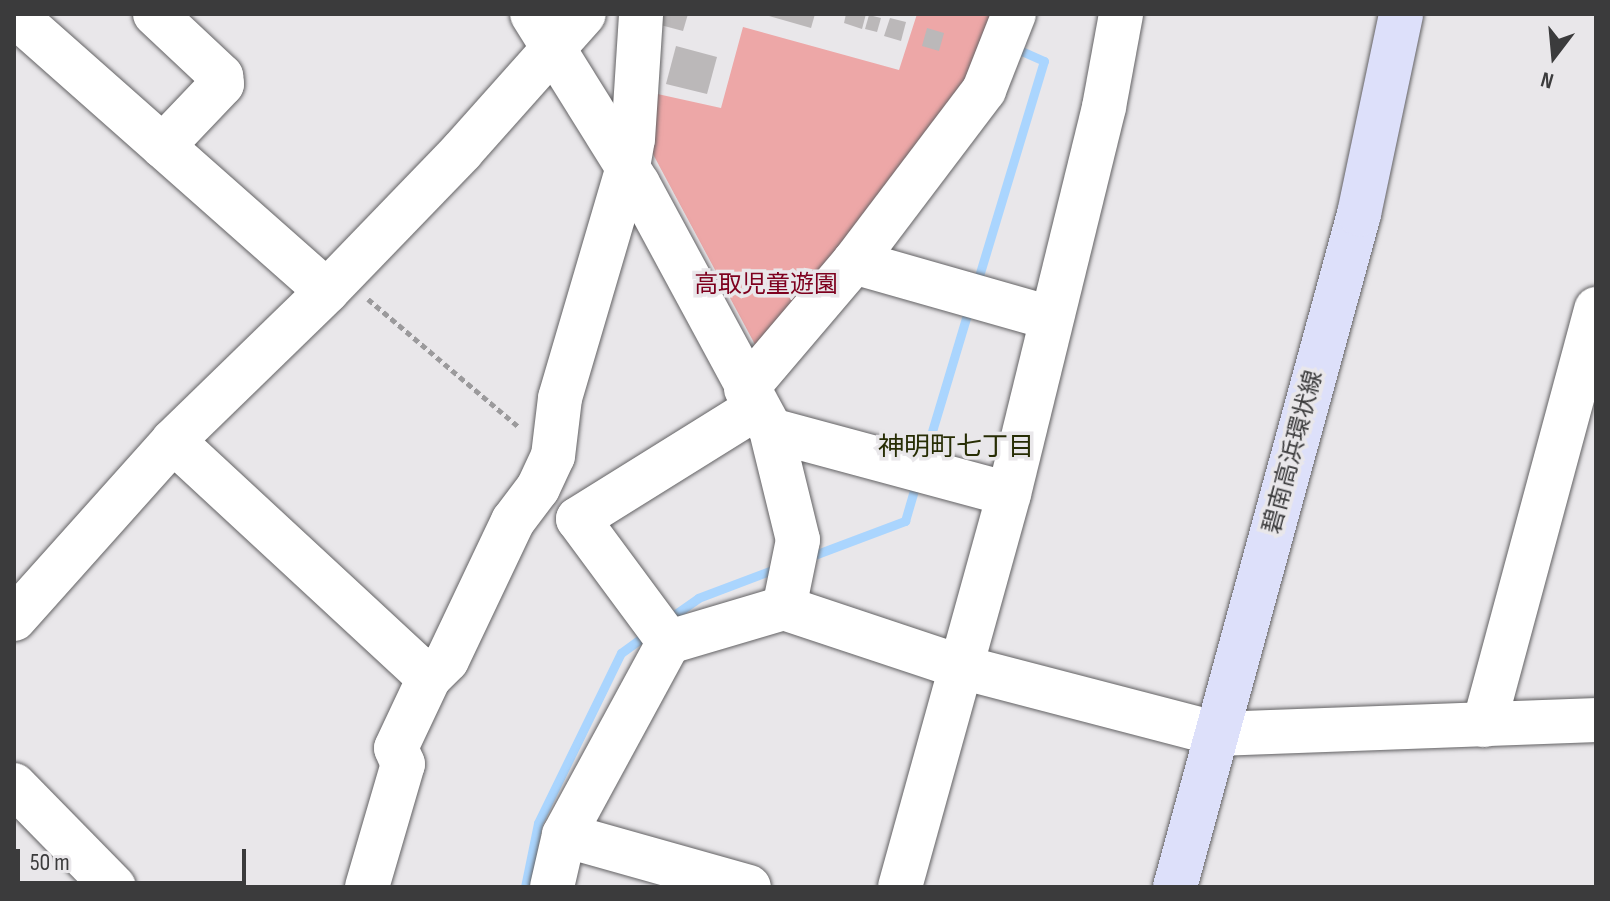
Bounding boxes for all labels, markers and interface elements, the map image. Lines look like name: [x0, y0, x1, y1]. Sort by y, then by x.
north arrow: [1514, 16, 1594, 96]
text: N: [1538, 65, 1557, 94]
park label: 高取児童遊園: [694, 271, 838, 299]
street label: 碧南高浜環状線: [1257, 367, 1329, 537]
district label: 神明町七丁目: [878, 432, 1034, 464]
scale bar: [20, 833, 250, 883]
text: 50 m: [30, 848, 70, 877]

